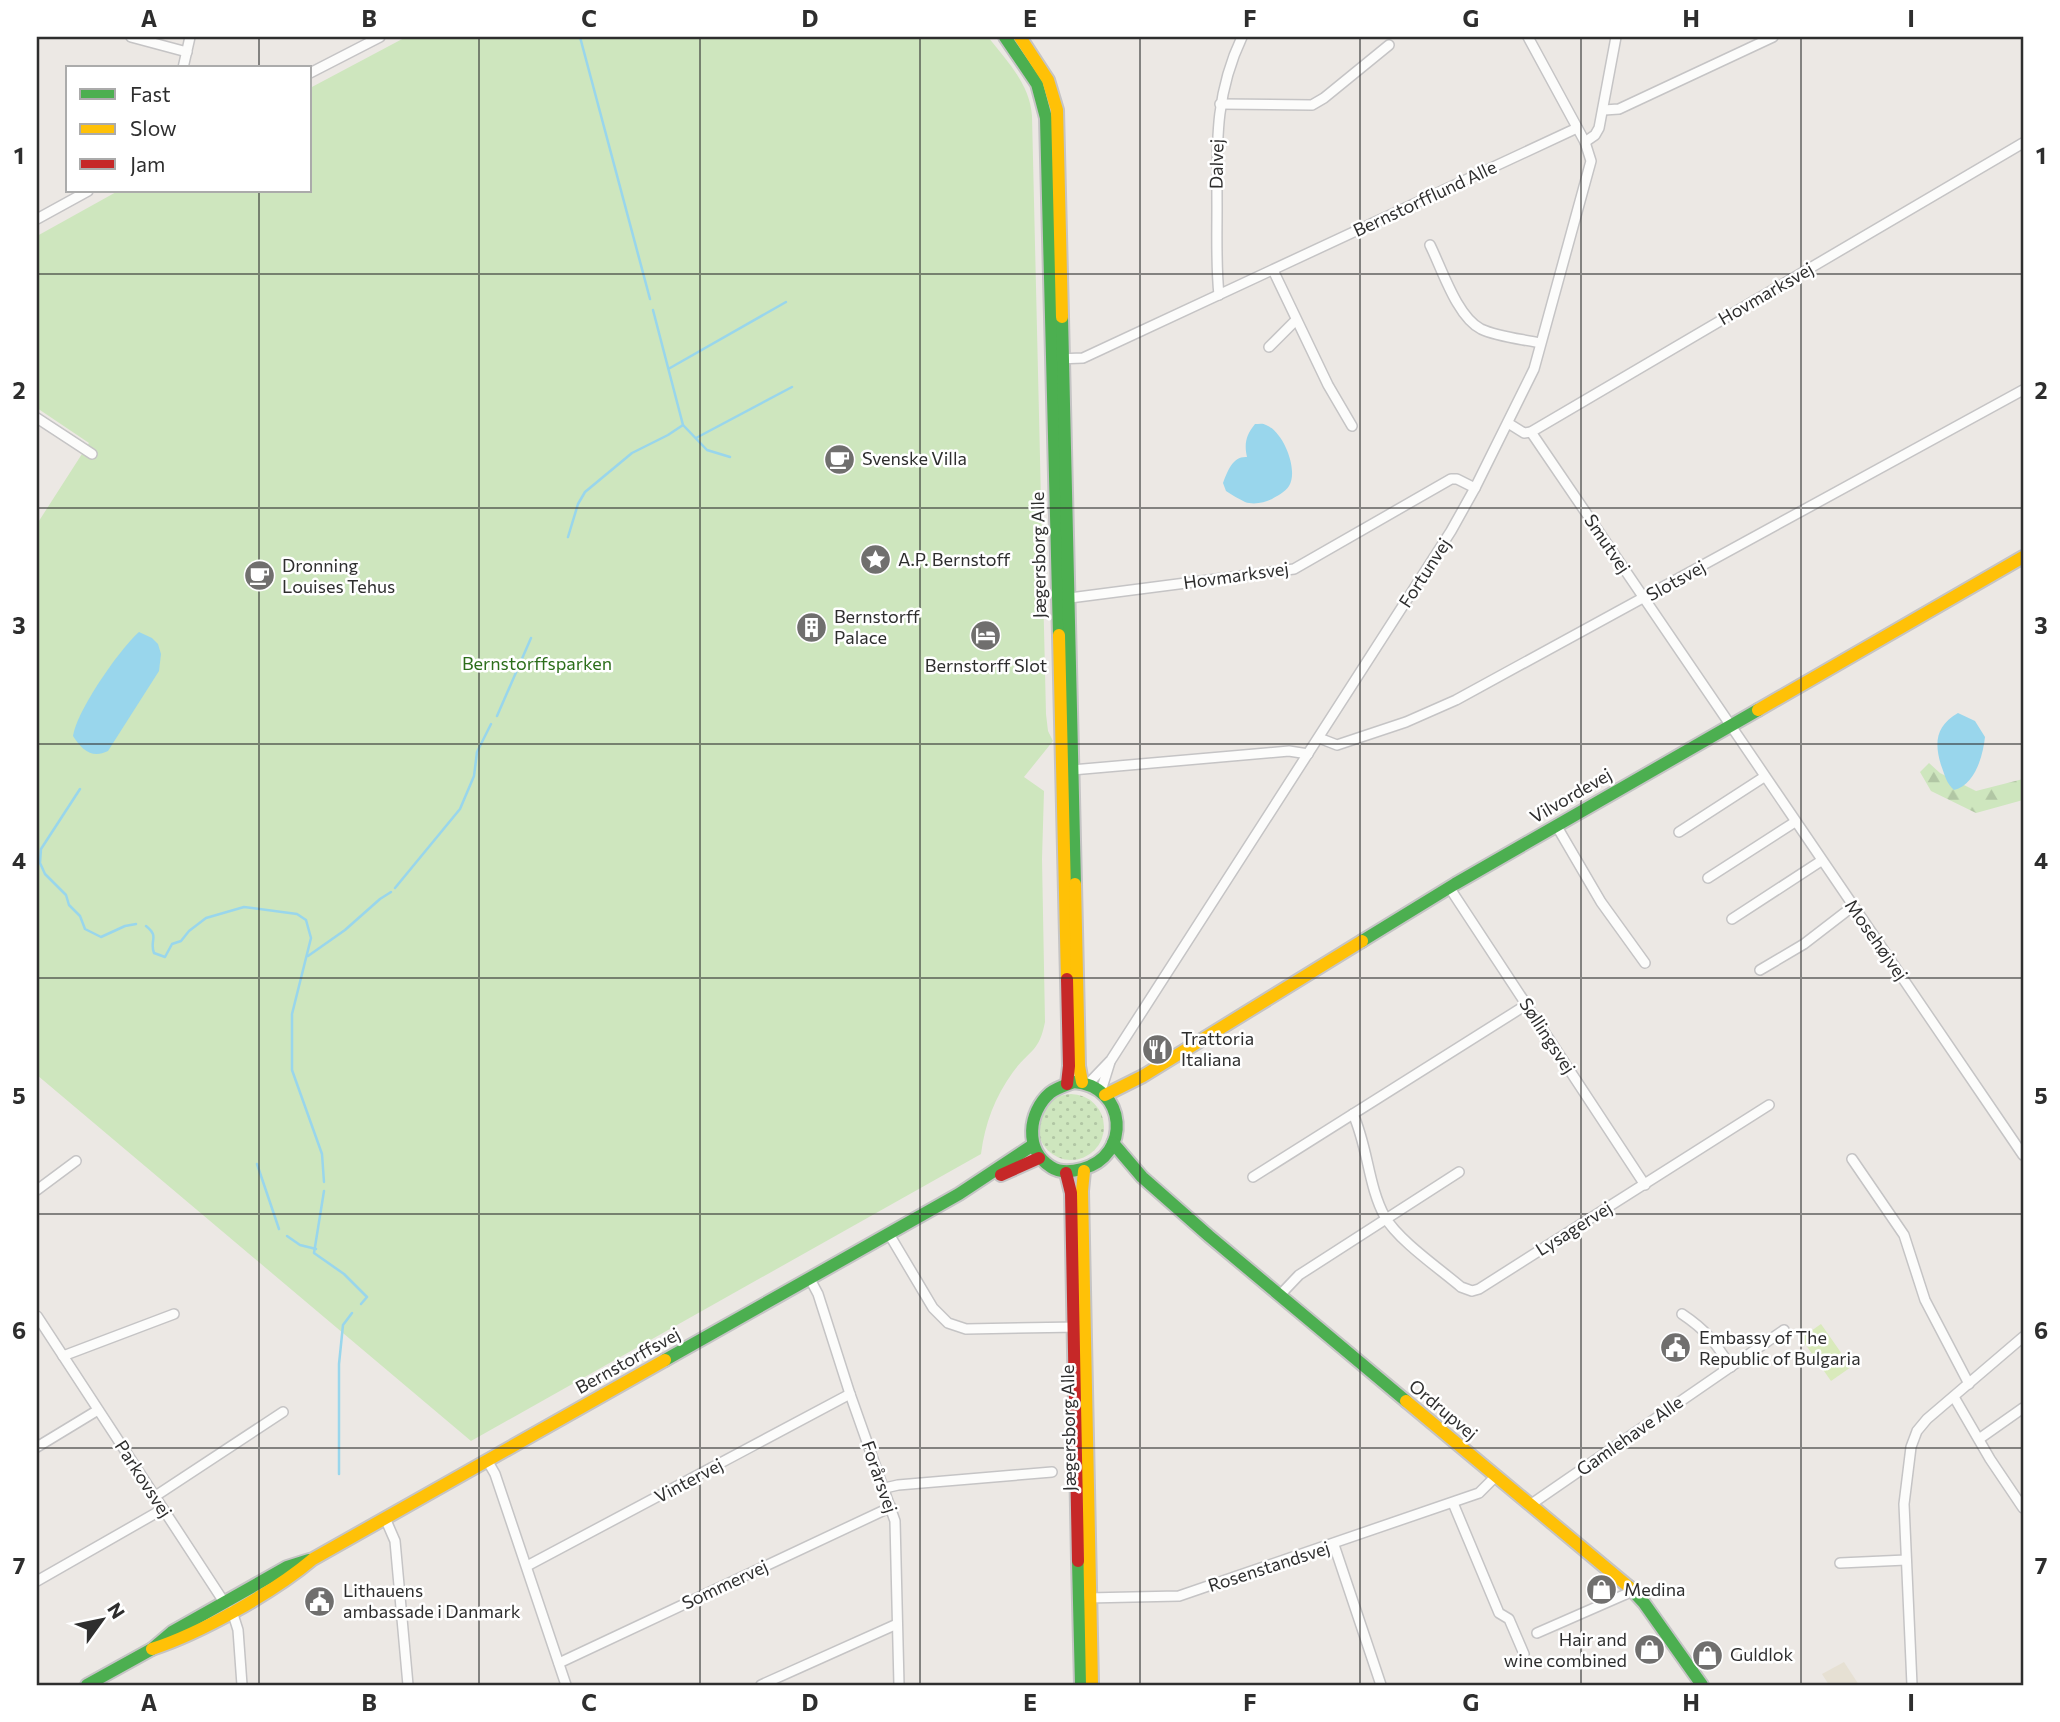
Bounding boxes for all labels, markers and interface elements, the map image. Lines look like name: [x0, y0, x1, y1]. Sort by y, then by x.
text: A: [141, 4, 158, 32]
text: B: [361, 4, 377, 32]
text: C: [581, 4, 597, 32]
text: D: [802, 4, 819, 32]
text: E: [1023, 4, 1037, 32]
text: F: [1243, 4, 1257, 32]
text: G: [1463, 4, 1479, 32]
text: H: [1682, 4, 1700, 32]
text: I: [1907, 4, 1915, 32]
legend: [66, 66, 312, 192]
text: Fast: [130, 81, 171, 106]
text: Slow: [130, 115, 177, 140]
street label: Dalvej: [1205, 139, 1227, 189]
text: 1: [14, 141, 24, 169]
text: 1: [2036, 141, 2046, 169]
text: Jam: [130, 151, 165, 176]
street label: Bernstorfflund Alle: [1349, 155, 1500, 241]
street label: Hovmarksvej: [1714, 257, 1817, 329]
text: 2: [12, 376, 26, 404]
text: 2: [2034, 376, 2048, 404]
cafe icon: Svenske Villa: [822, 442, 856, 476]
place label: Svenske Villa: [862, 447, 967, 469]
street label: Jægersborg Alle: [1026, 491, 1050, 619]
street label: Smutvej: [1580, 510, 1636, 577]
street label: Fortunvej: [1394, 534, 1455, 611]
place icon: A.P. Bernstoff: [858, 543, 892, 577]
place label: A.P. Bernstoff: [898, 548, 1010, 570]
place label: Dronning Louises Tehus: [282, 554, 395, 597]
street label: Slotsvej: [1642, 555, 1709, 605]
street label: Hovmarksvej: [1182, 557, 1290, 593]
cafe icon: Dronning Louises Tehus: [242, 559, 276, 593]
place label: Bernstorff Palace: [834, 605, 920, 648]
building icon: Bernstorff Palace: [794, 610, 828, 644]
text: 3: [12, 611, 26, 639]
text: 3: [2034, 611, 2048, 639]
hotel icon: Bernstorff Slot: [969, 618, 1003, 652]
park label: Bernstorffsparken: [462, 652, 612, 674]
place label: Bernstorff Slot: [925, 654, 1047, 676]
street label: Vilvordevej: [1526, 763, 1615, 827]
text: 4: [12, 846, 26, 874]
text: 4: [2034, 846, 2048, 874]
street label: Mosehøjvej: [1841, 895, 1913, 984]
street label: Søllingsvej: [1515, 993, 1581, 1078]
place label: Trattoria Italiana: [1181, 1027, 1254, 1070]
restaurant icon: Trattoria Italiana: [1141, 1032, 1175, 1066]
text: 5: [12, 1081, 26, 1109]
text: 5: [2034, 1081, 2048, 1109]
street label: Lysagervej: [1531, 1196, 1616, 1260]
text: 6: [12, 1316, 26, 1344]
text: 6: [2034, 1316, 2048, 1344]
street label: Bernstorffsvej: [571, 1322, 684, 1398]
place label: Embassy of The Republic of Bulgaria: [1699, 1326, 1861, 1369]
public building icon: Embassy of The Republic of Bulgaria: [1659, 1331, 1693, 1365]
street label: Jægersborg Alle: [1056, 1364, 1080, 1492]
street label: Ordrupvej: [1405, 1374, 1482, 1444]
street label: Gamlehave Alle: [1572, 1390, 1687, 1480]
street label: Parkovsvej: [111, 1436, 177, 1521]
street label: Forårsvej: [857, 1438, 903, 1516]
street label: Vintervej: [651, 1453, 726, 1507]
street label: Rosenstandsvej: [1205, 1536, 1332, 1596]
text: 7: [13, 1551, 25, 1579]
text: 7: [2035, 1551, 2047, 1579]
street label: Sommervej: [678, 1555, 771, 1614]
shop icon: Medina: [1584, 1573, 1618, 1607]
place label: Medina: [1624, 1578, 1685, 1600]
place label: Lithauens ambassade i Danmark: [343, 1579, 521, 1622]
public building icon: Lithauens ambassade i Danmark: [303, 1584, 337, 1618]
north arrow: [66, 1586, 136, 1656]
text: N: [103, 1598, 130, 1623]
place label: Hair and wine combined: [1504, 1628, 1627, 1671]
shop icon: Hair and wine combined: [1633, 1633, 1667, 1667]
shop icon: Guldlok: [1690, 1638, 1724, 1672]
place label: Guldlok: [1730, 1643, 1794, 1665]
text: A: [141, 1688, 158, 1716]
text: B: [361, 1688, 377, 1716]
text: C: [581, 1688, 597, 1716]
text: D: [802, 1688, 819, 1716]
text: E: [1023, 1688, 1037, 1716]
text: F: [1243, 1688, 1257, 1716]
text: G: [1463, 1688, 1479, 1716]
text: H: [1682, 1688, 1700, 1716]
text: I: [1907, 1688, 1915, 1716]

